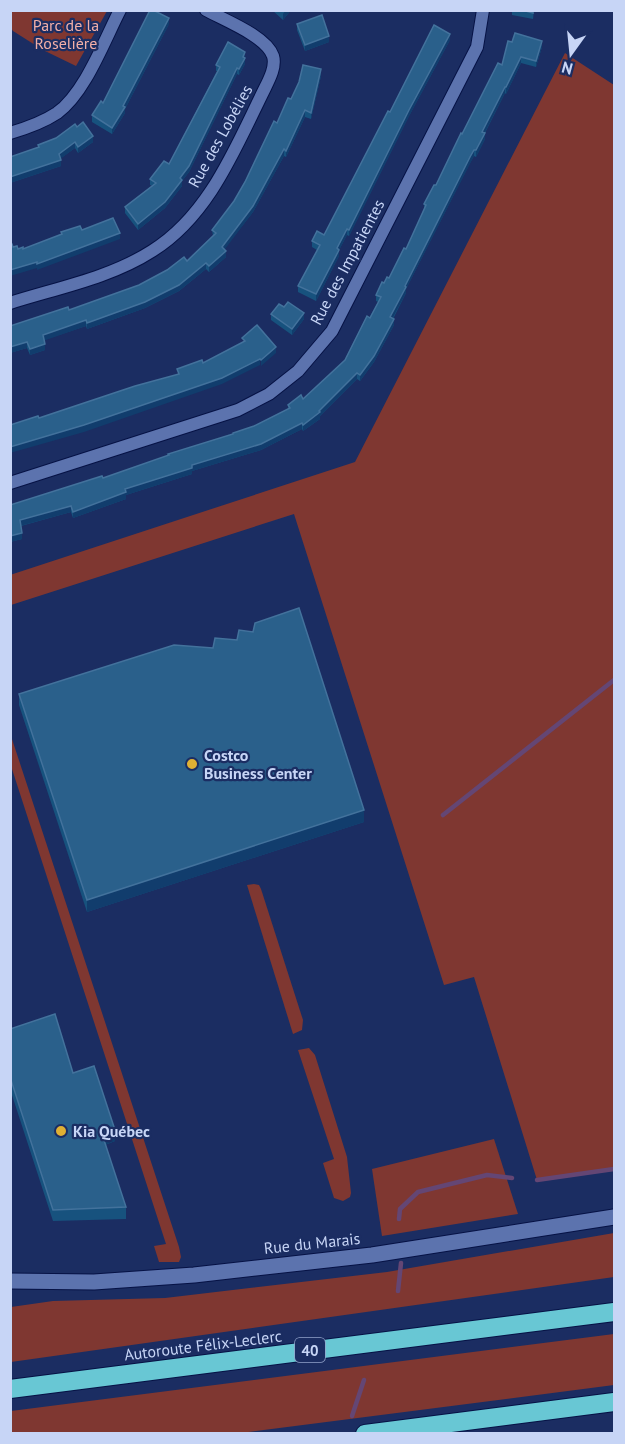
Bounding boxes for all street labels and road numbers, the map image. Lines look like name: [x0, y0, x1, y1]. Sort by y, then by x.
street label: Rue des Lobélies: [183, 81, 257, 191]
street label: Rue des Impatientes: [306, 196, 389, 328]
street label: Rue du Marais: [263, 1228, 361, 1258]
street label: Autoroute Félix-Leclerc: [123, 1325, 283, 1365]
road number: 40: [295, 1338, 325, 1362]

